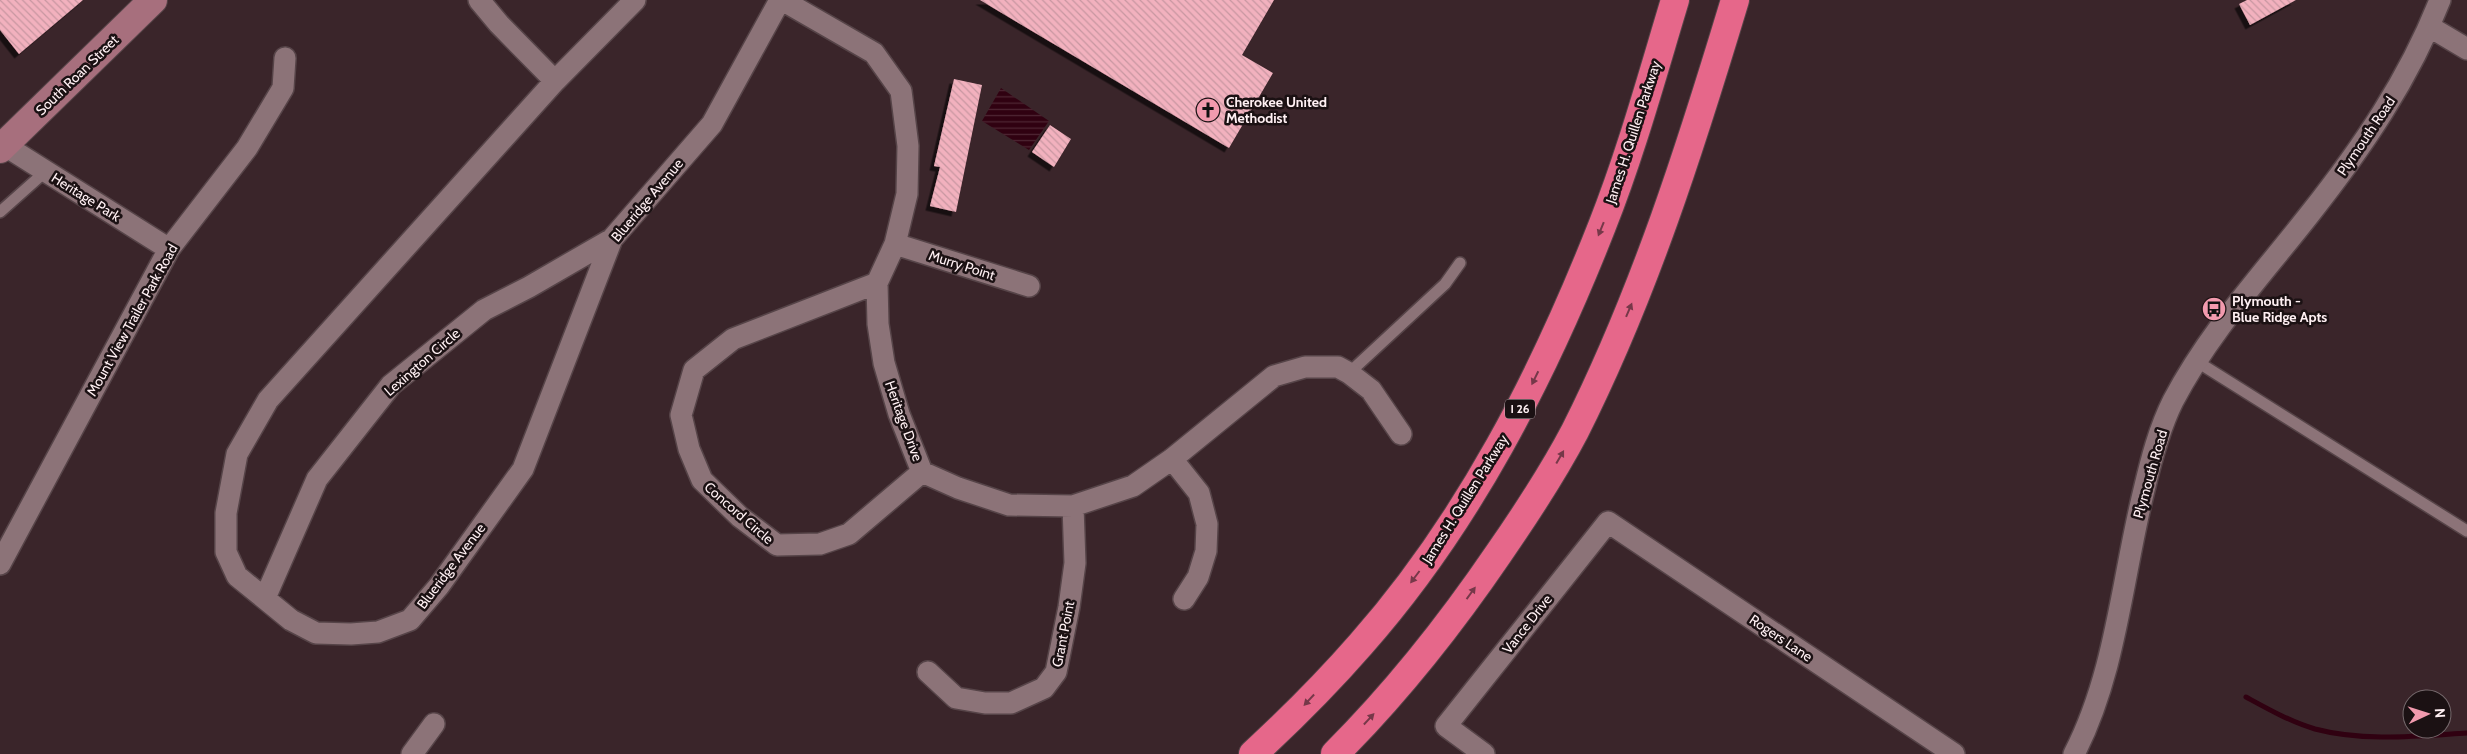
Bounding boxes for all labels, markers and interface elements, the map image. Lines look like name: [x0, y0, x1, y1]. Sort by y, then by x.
street label: South Roan Street: [32, 31, 122, 119]
street label: James H. Quillen Parkway: [1601, 58, 1665, 207]
place label: Cherokee United Methodist: [1226, 93, 1327, 127]
street label: Plymouth Road: [2333, 93, 2399, 179]
church icon: Cherokee United Methodist: [1195, 97, 1221, 123]
street label: Blueridge Avenue: [607, 155, 687, 245]
street label: Heritage Park: [48, 169, 125, 226]
one-way arrow: [1596, 222, 1604, 236]
street label: Mount View Trailer Park Road: [83, 241, 181, 399]
street label: Murry Point: [927, 246, 998, 284]
place label: Plymouth - Blue Ridge Apts: [2232, 292, 2327, 326]
bus stop icon: Plymouth - Blue Ridge Apts: [2201, 296, 2227, 322]
one-way arrow: [1625, 303, 1633, 317]
street label: Lexington Circle: [380, 324, 464, 400]
one-way arrow: [1531, 371, 1539, 385]
street label: Heritage Drive: [881, 378, 927, 464]
road number: I 26: [1505, 399, 1535, 418]
street label: Plymouth Road: [2129, 428, 2171, 520]
street label: James H. Quillen Parkway: [1417, 431, 1512, 568]
one-way arrow: [1555, 450, 1564, 463]
street label: Concord Circle: [701, 478, 777, 548]
street label: Blueridge Avenue: [413, 519, 489, 613]
one-way arrow: [1410, 570, 1420, 584]
one-way arrow: [1466, 587, 1477, 600]
street label: Vance Drive: [1498, 591, 1556, 657]
street label: Grant Point: [1048, 599, 1078, 669]
street label: Rogers Lane: [1746, 610, 1816, 666]
north arrow: [2402, 689, 2452, 739]
one-way arrow: [1303, 693, 1315, 705]
text: N: [2431, 708, 2449, 719]
one-way arrow: [1363, 714, 1375, 726]

